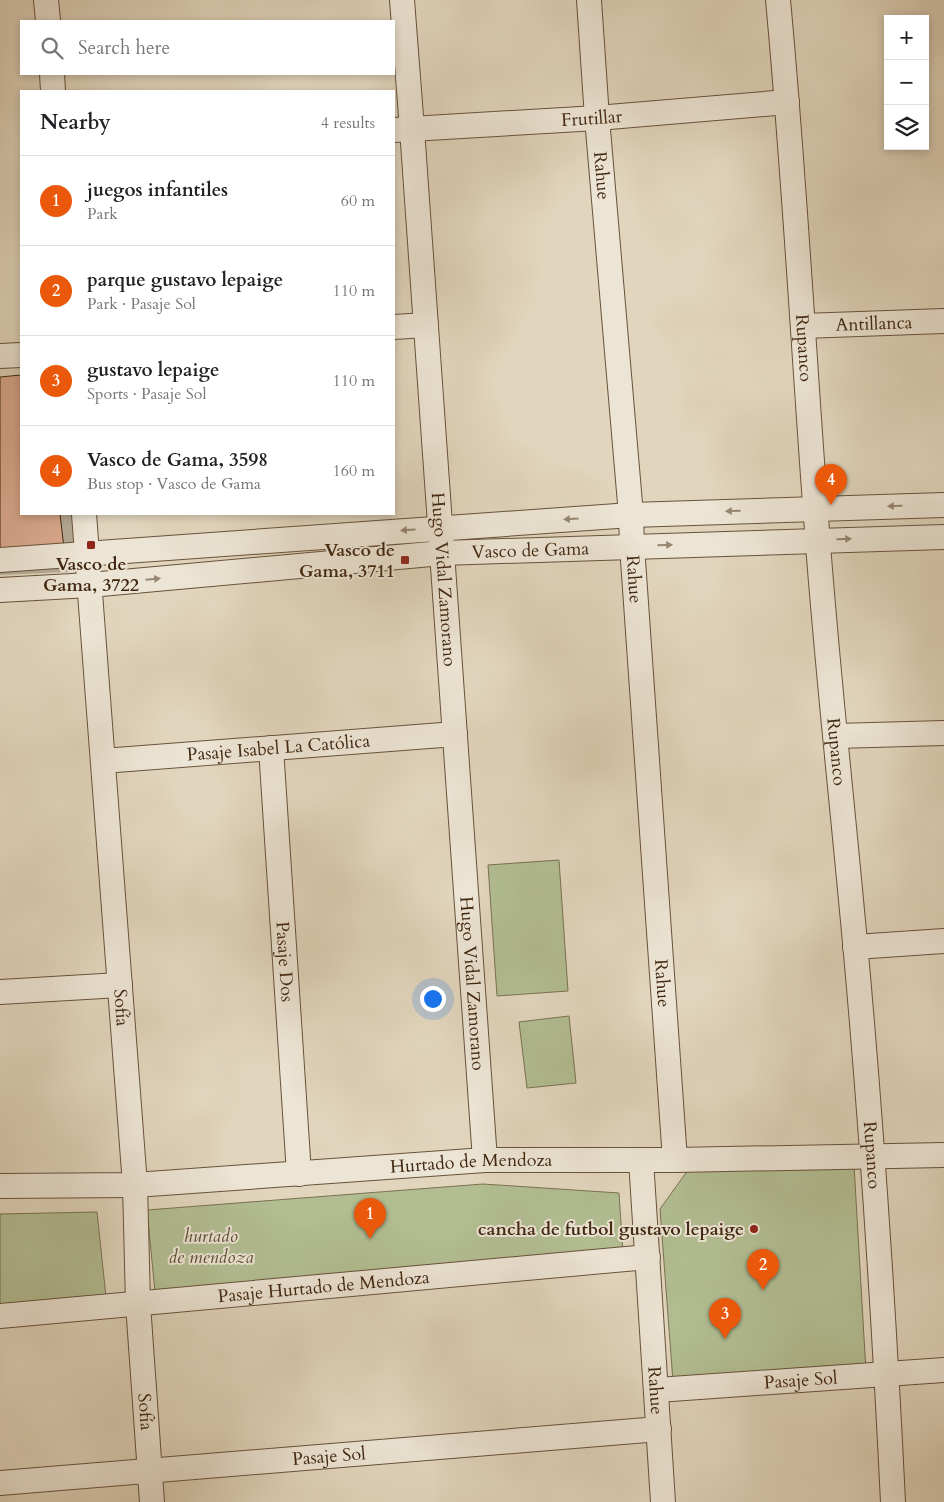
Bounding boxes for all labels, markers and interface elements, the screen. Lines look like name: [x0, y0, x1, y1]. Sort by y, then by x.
map controls: [884, 15, 929, 150]
button: +: [884, 15, 929, 60]
search box: [20, 20, 395, 75]
icon: search: [38, 34, 66, 62]
text: Search here: [78, 35, 170, 61]
button: −: [884, 60, 929, 105]
street label: Frutillar: [560, 103, 624, 133]
button: layers: [884, 105, 929, 150]
text: Nearby: [40, 108, 111, 137]
text: 4 results: [321, 112, 375, 134]
street label: Rahue: [587, 150, 616, 201]
text: juegos infantiles: [87, 177, 228, 203]
text: 1: [52, 190, 60, 212]
text: 60 m: [341, 190, 375, 212]
text: Park: [87, 203, 118, 225]
text: parque gustavo lepaige: [87, 267, 283, 293]
text: 2: [52, 280, 60, 302]
text: 110 m: [333, 280, 375, 302]
text: Park · Pasaje Sol: [87, 293, 196, 315]
street label: Antillanca: [835, 310, 913, 337]
street label: Rupanco: [790, 313, 819, 383]
text: gustavo lepaige: [87, 357, 219, 383]
text: 3: [52, 370, 60, 392]
text: 110 m: [333, 370, 375, 392]
text: Sports · Pasaje Sol: [87, 383, 207, 405]
text: Vasco de Gama, 3598: [87, 447, 268, 473]
text: 4: [52, 460, 60, 482]
text: 160 m: [333, 460, 375, 482]
pin: 4: [815, 464, 847, 505]
text: Bus stop · Vasco de Gama: [87, 473, 261, 495]
street label: Hugo Vidal Zamorano: [425, 492, 463, 668]
one-way arrow: [887, 502, 903, 510]
one-way arrow: [725, 507, 741, 515]
one-way arrow: [562, 516, 578, 524]
one-way arrow: [400, 526, 416, 534]
one-way arrow: [837, 535, 853, 543]
street label: Vasco de Gama: [471, 536, 590, 565]
place label: Vasco de Gama, 3711: [299, 538, 395, 584]
marker: Vasco de Gama, 3722: [85, 539, 97, 551]
one-way arrow: [657, 541, 673, 549]
place label: Vasco de Gama, 3722: [43, 552, 139, 598]
marker: Vasco de Gama, 3711: [399, 554, 411, 566]
street label: Rahue: [620, 554, 648, 604]
one-way arrow: [146, 575, 162, 583]
street label: Rupanco: [821, 717, 852, 787]
street label: Pasaje Isabel La Católica: [186, 728, 371, 767]
street label: Hugo Vidal Zamorano: [454, 895, 491, 1072]
street label: Pasaje Dos: [270, 920, 300, 1003]
street label: Rahue: [648, 958, 677, 1008]
your location: [420, 986, 446, 1012]
street label: Sofía: [108, 988, 135, 1027]
street label: Rupanco: [857, 1120, 887, 1190]
street label: Hurtado de Mendoza: [389, 1148, 552, 1179]
pin: 1: [354, 1198, 386, 1239]
place label: cancha de futbol gustavo lepaige: [478, 1217, 744, 1242]
marker: cancha de futbol gustavo lepaige: [748, 1223, 760, 1235]
park label: hurtado de mendoza: [168, 1224, 254, 1270]
pin: 2: [747, 1249, 779, 1290]
street label: Pasaje Hurtado de Mendoza: [217, 1264, 431, 1309]
pin: 3: [709, 1298, 741, 1339]
street label: Pasaje Sol: [763, 1365, 839, 1395]
street label: Rahue: [642, 1366, 670, 1415]
street label: Sofía: [132, 1392, 159, 1431]
street label: Pasaje Sol: [291, 1441, 367, 1472]

